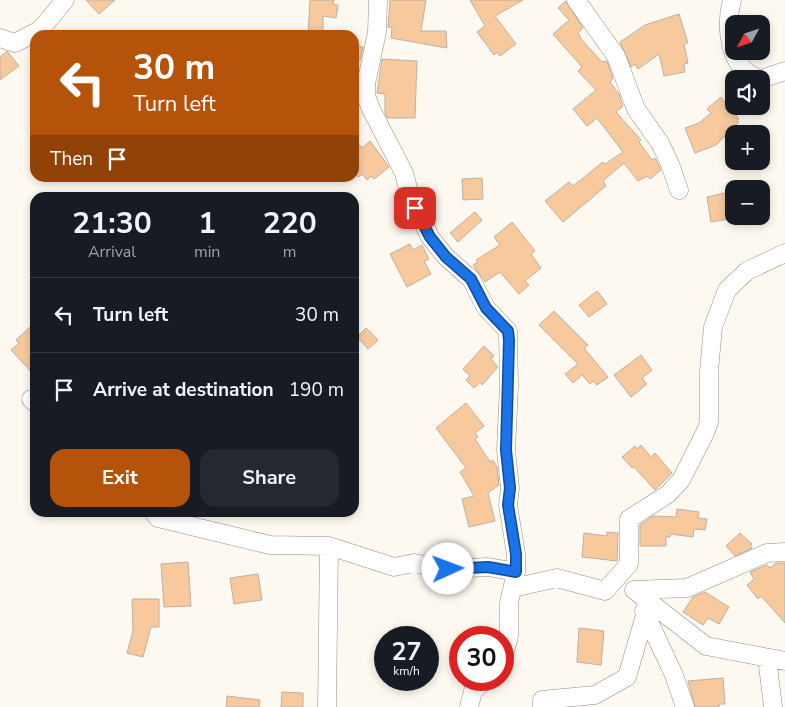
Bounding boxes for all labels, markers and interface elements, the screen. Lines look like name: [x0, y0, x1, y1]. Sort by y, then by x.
north arrow: [725, 15, 770, 60]
map controls: [725, 15, 770, 225]
text: 30 m: [133, 44, 215, 91]
icon: left: [50, 50, 115, 115]
button: sound: [725, 70, 770, 115]
text: Turn left: [133, 89, 216, 119]
button: +: [725, 125, 770, 170]
icon: arrive: [103, 145, 131, 173]
text: Then: [50, 146, 93, 172]
button: −: [725, 180, 770, 225]
pin: [394, 187, 436, 229]
icon: arrive: [401, 194, 429, 222]
text: 21:30: [72, 203, 152, 244]
text: 1: [198, 203, 216, 244]
text: 220: [263, 203, 317, 244]
text: Arrival: [88, 241, 136, 263]
text: min: [194, 241, 220, 263]
text: m: [283, 241, 297, 263]
icon: left: [50, 301, 78, 329]
text: Turn left: [93, 302, 168, 328]
text: 30 m: [295, 302, 339, 328]
icon: arrive: [50, 376, 78, 404]
text: Arrive at destination: [93, 377, 274, 403]
text: 190 m: [289, 377, 344, 403]
button: Exit: [50, 449, 190, 507]
button: Share: [200, 449, 339, 507]
position arrow: [421, 542, 473, 594]
speed limit sign: 30: [449, 626, 514, 691]
text: 27: [391, 635, 422, 669]
text: km/h: [393, 663, 420, 679]

